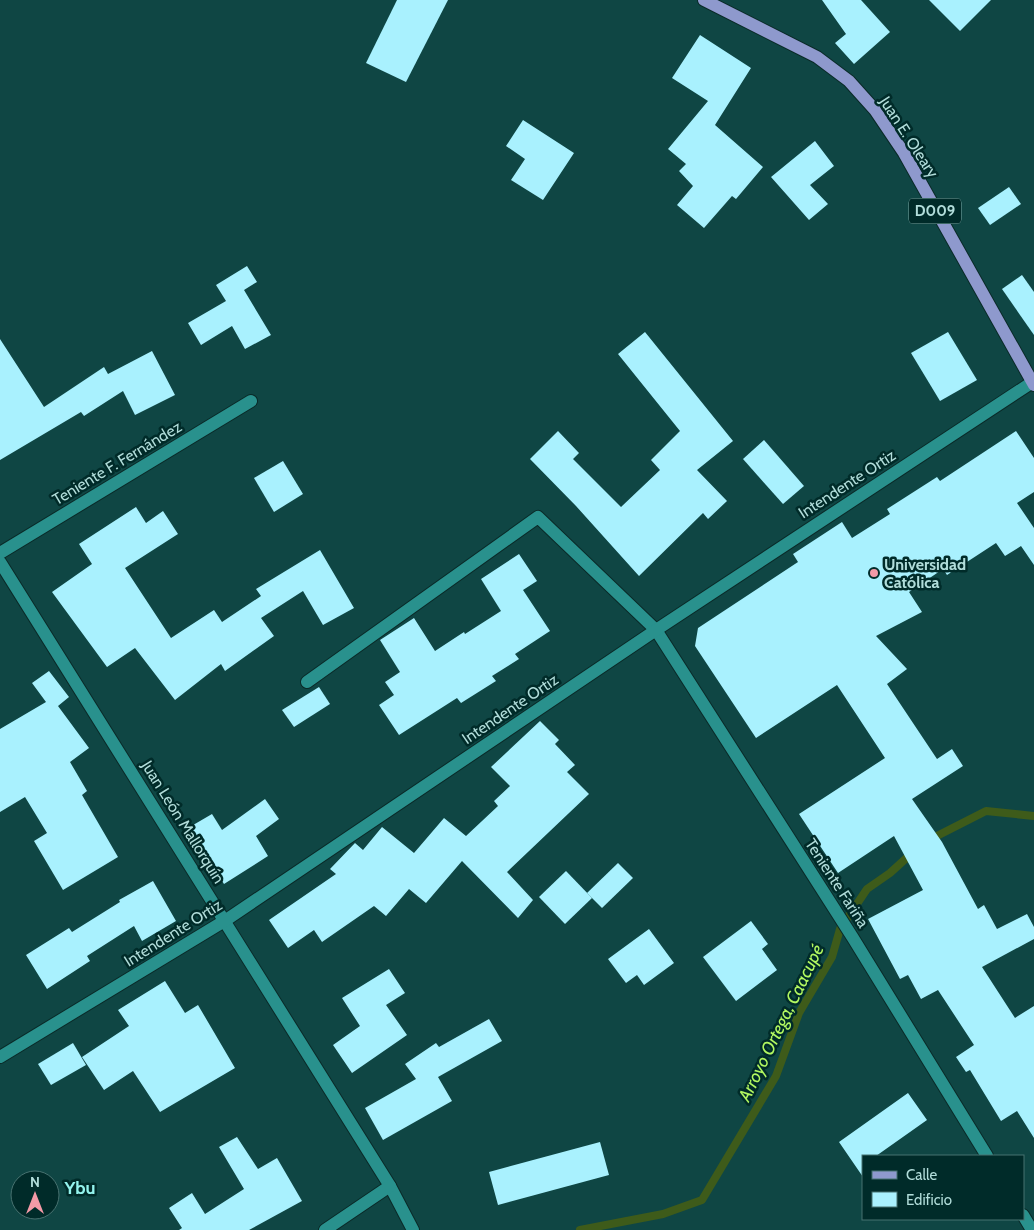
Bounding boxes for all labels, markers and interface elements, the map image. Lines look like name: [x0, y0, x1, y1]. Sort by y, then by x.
street label: Juan E. Oleary: [875, 92, 942, 181]
road number: D009: [909, 198, 961, 224]
street label: Teniente F. Fernández: [49, 417, 185, 509]
street label: Intendente Ortiz: [795, 445, 899, 522]
place label: Universidad Católica: [884, 555, 966, 592]
marker: Universidad Católica: [868, 567, 880, 579]
street label: Intendente Ortiz: [458, 670, 562, 748]
street label: Juan León Mallorquín: [137, 756, 229, 887]
street label: Teniente Fariña: [801, 835, 873, 931]
street label: Intendente Ortiz: [121, 895, 226, 971]
water label: Arroyo Ortega, Caacupé: [733, 941, 829, 1106]
legend: [862, 1155, 1024, 1220]
text: Calle: [906, 1166, 937, 1184]
north arrow: [10, 1170, 60, 1220]
text: N: [30, 1173, 40, 1191]
district label: Ybu: [63, 1177, 96, 1199]
text: Edificio: [906, 1191, 952, 1209]

